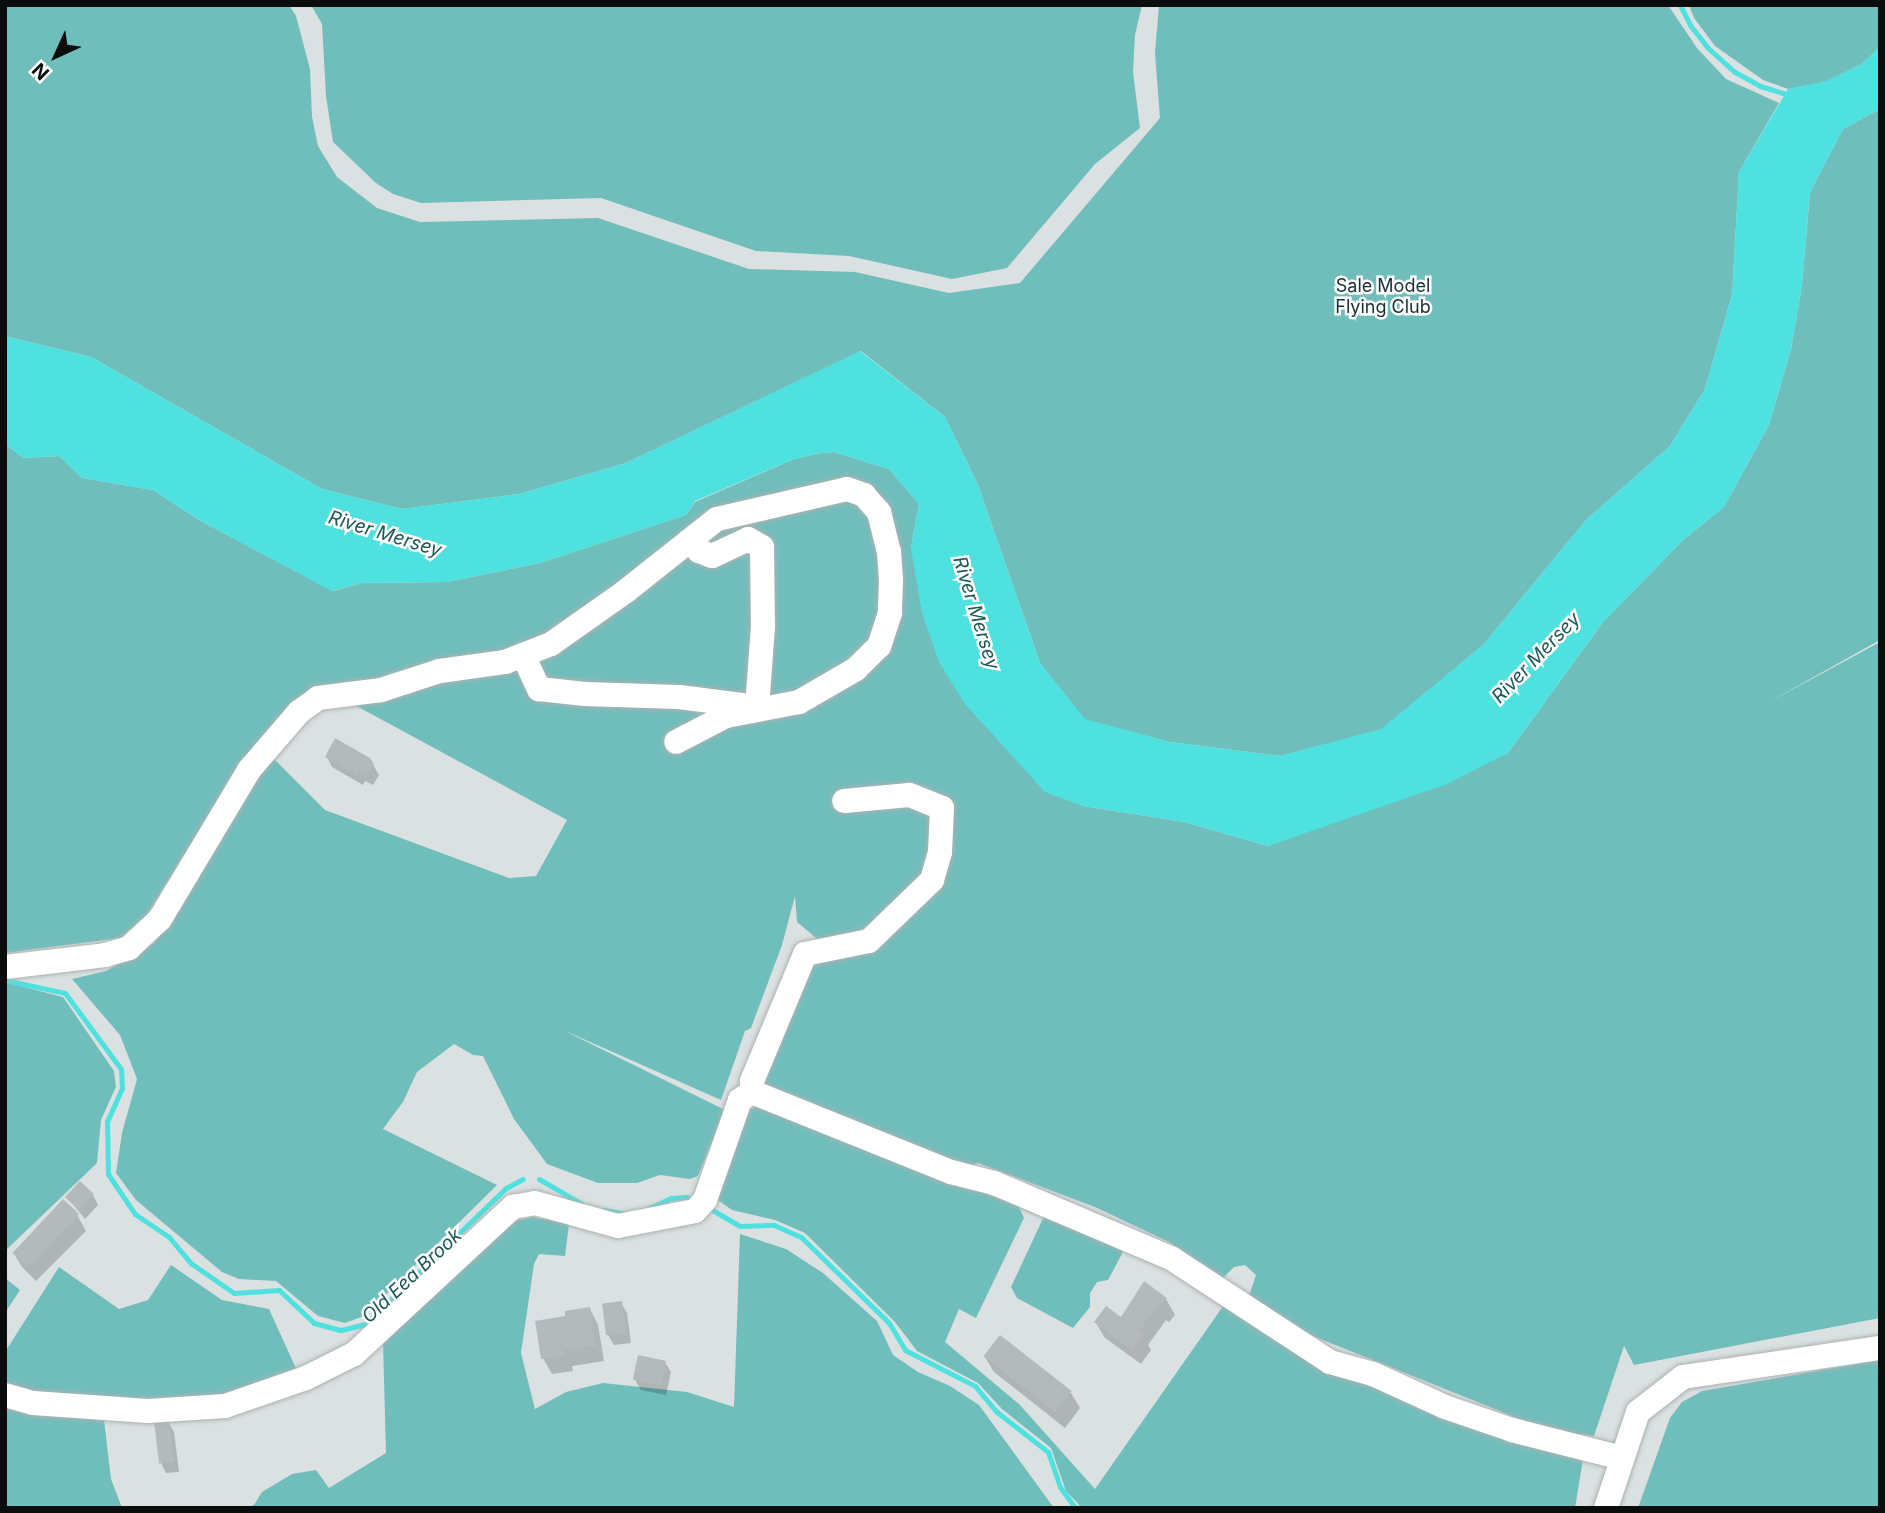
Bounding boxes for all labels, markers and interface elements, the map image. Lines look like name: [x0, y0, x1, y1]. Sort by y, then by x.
north arrow: [21, 21, 91, 91]
text: N: [28, 58, 54, 84]
park label: Sale Model Flying Club: [1335, 276, 1431, 318]
water label: River Mersey: [326, 506, 444, 562]
water label: River Mersey: [948, 554, 1004, 672]
water label: River Mersey: [1487, 608, 1585, 708]
water label: Old Eea Brook: [357, 1224, 467, 1328]

